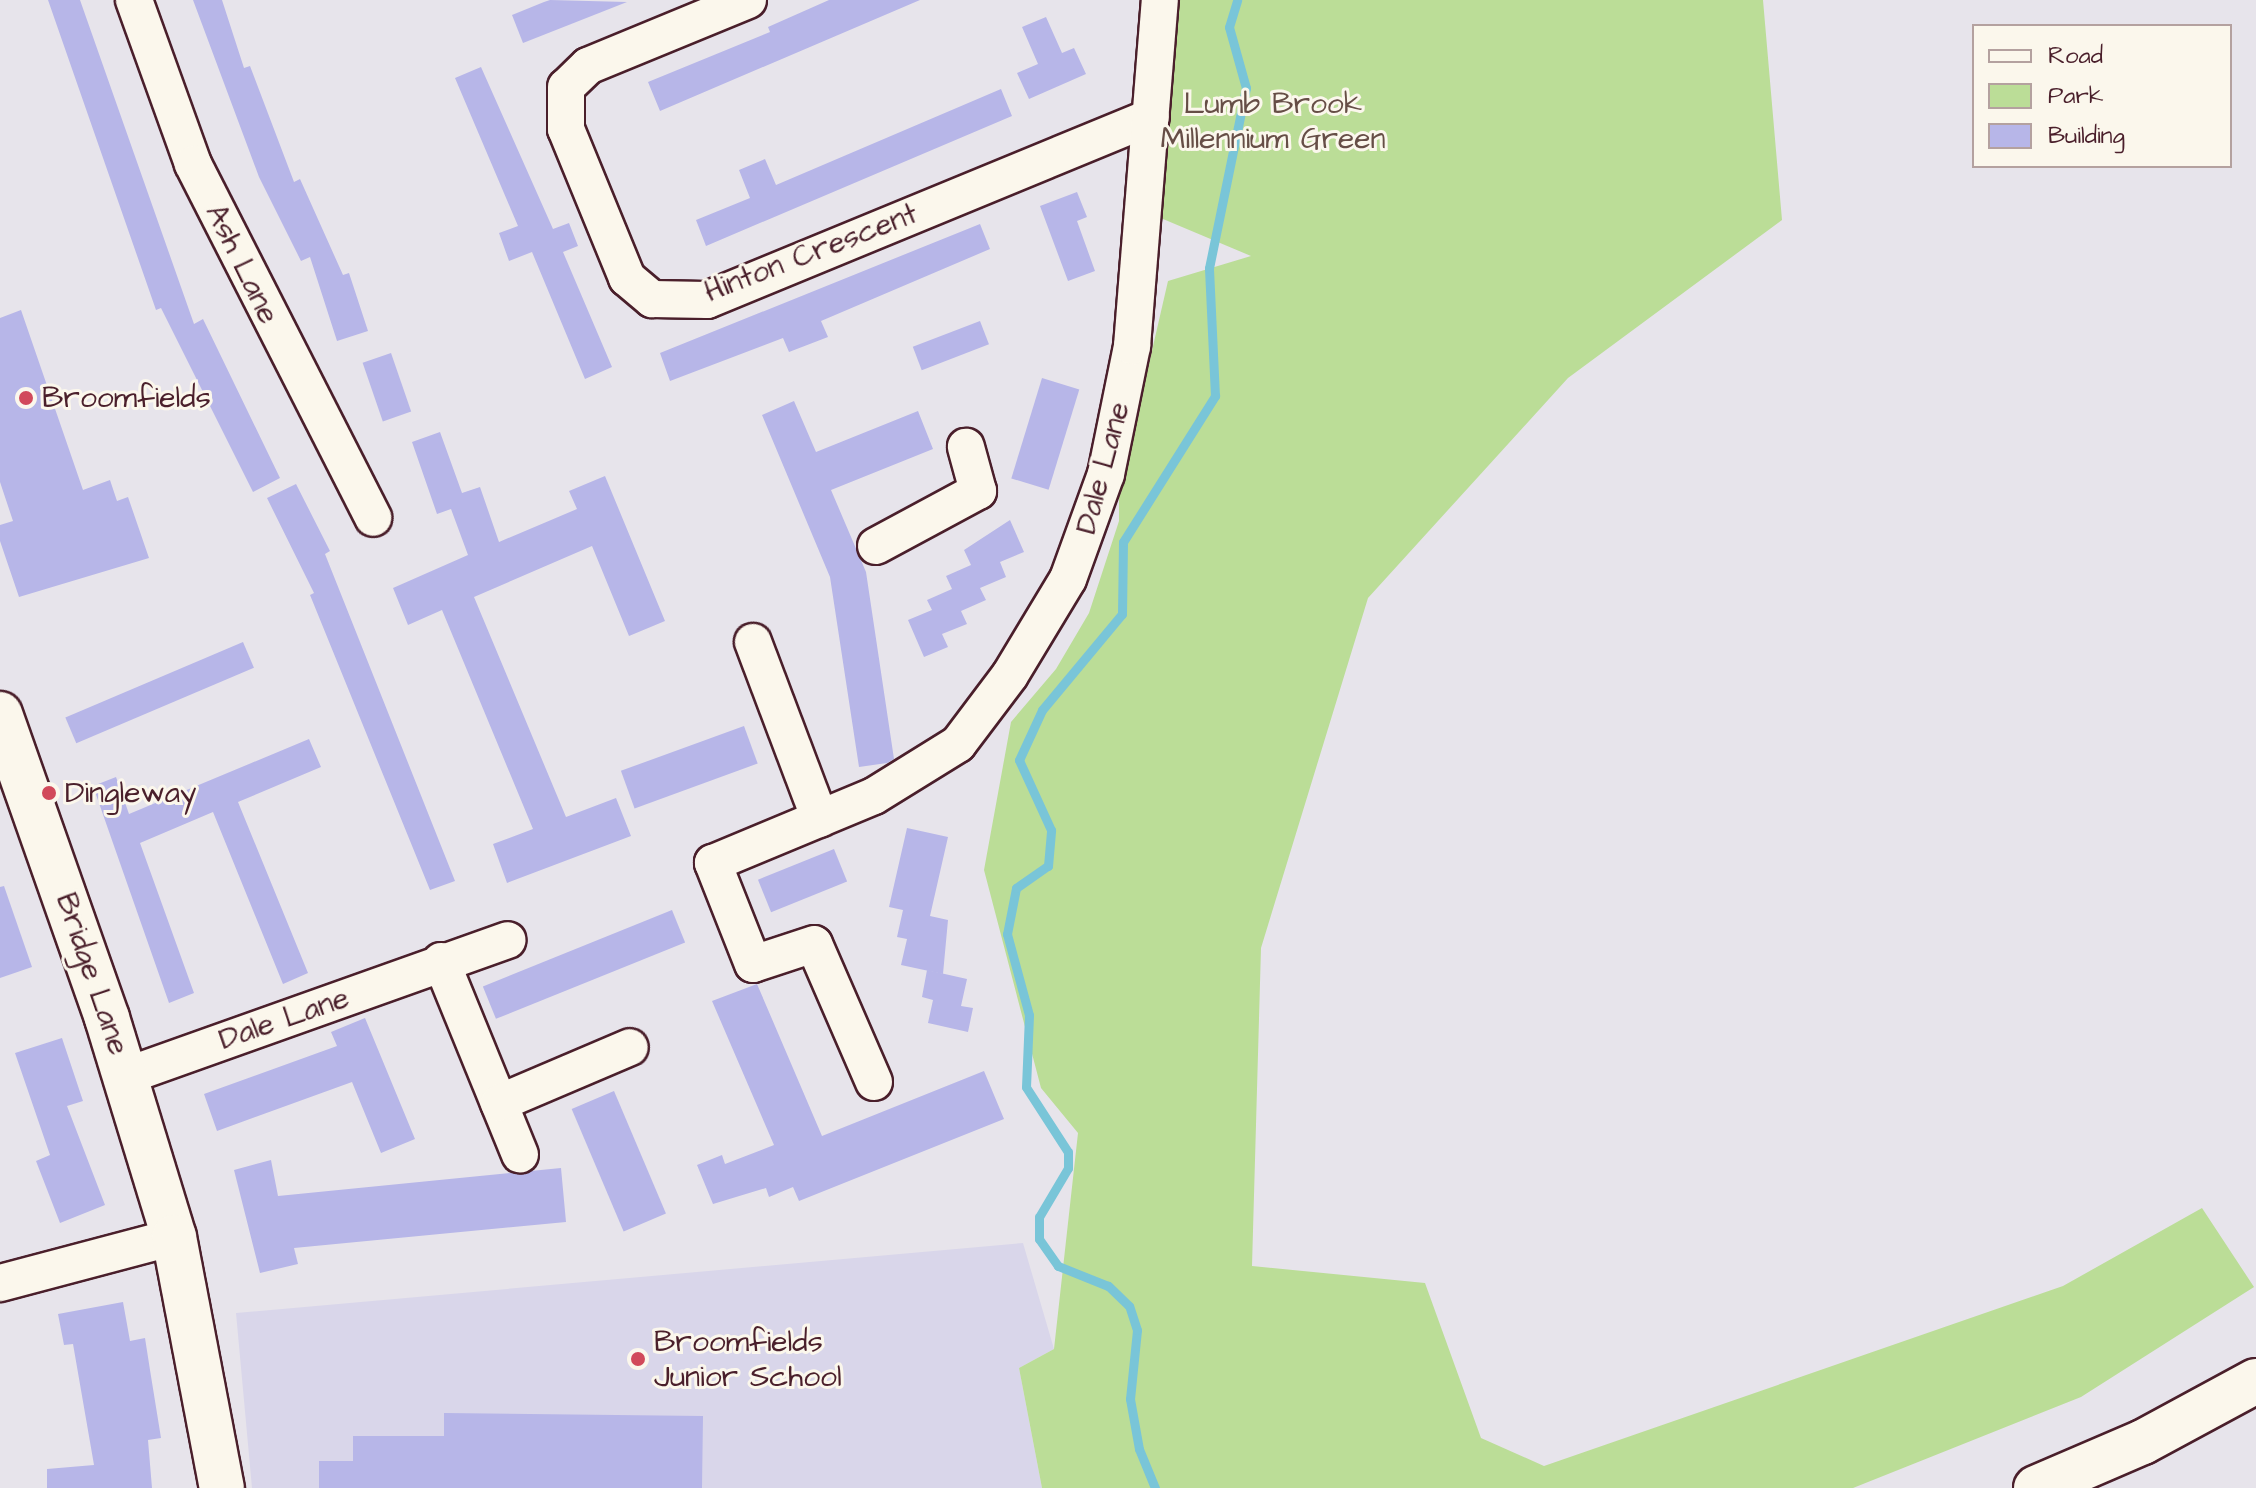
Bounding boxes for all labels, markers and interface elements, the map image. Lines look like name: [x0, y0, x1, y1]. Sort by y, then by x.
legend: [1972, 24, 2232, 168]
text: Road: [2048, 39, 2103, 73]
text: Park: [2048, 79, 2104, 113]
park label: Lumb Brook Millennium Green: [1161, 86, 1385, 156]
text: Building: [2048, 119, 2125, 153]
street label: Hinton Crescent: [699, 196, 923, 310]
street label: Ash Lane: [198, 198, 286, 330]
place label: Broomfields: [42, 380, 211, 416]
marker: Broomfields: [17, 389, 35, 407]
street label: Dale Lane: [1068, 398, 1138, 538]
place label: Dingleway: [65, 775, 196, 811]
marker: Dingleway: [40, 784, 58, 802]
street label: Bridge Lane: [48, 888, 136, 1060]
street label: Dale Lane: [214, 980, 354, 1058]
place label: Broomfields Junior School: [654, 1324, 842, 1394]
marker: Broomfields Junior School: [629, 1350, 647, 1368]

